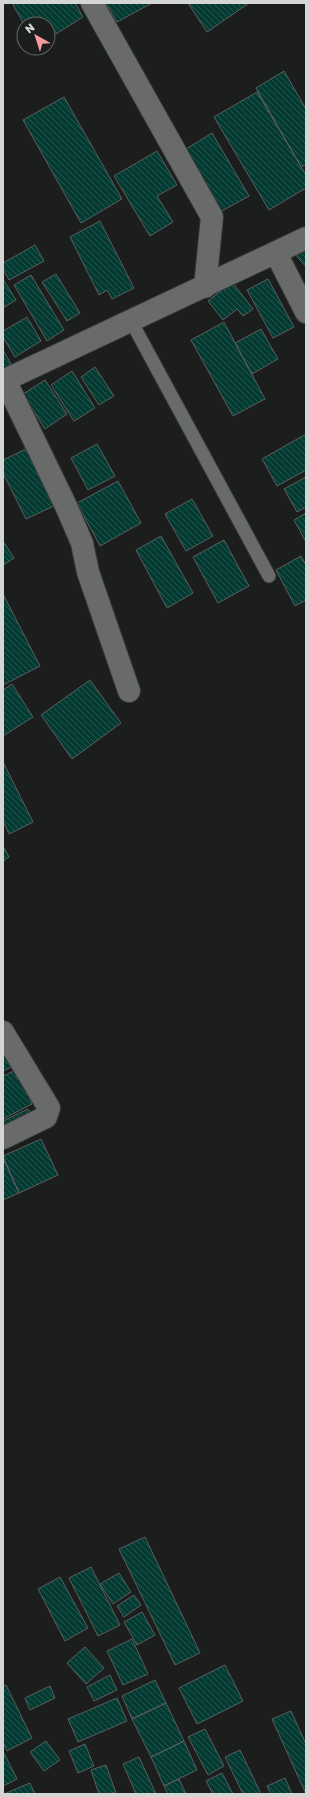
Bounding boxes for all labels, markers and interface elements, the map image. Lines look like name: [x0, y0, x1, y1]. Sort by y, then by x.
north arrow: [16, 16, 56, 56]
text: N: [22, 20, 37, 36]

